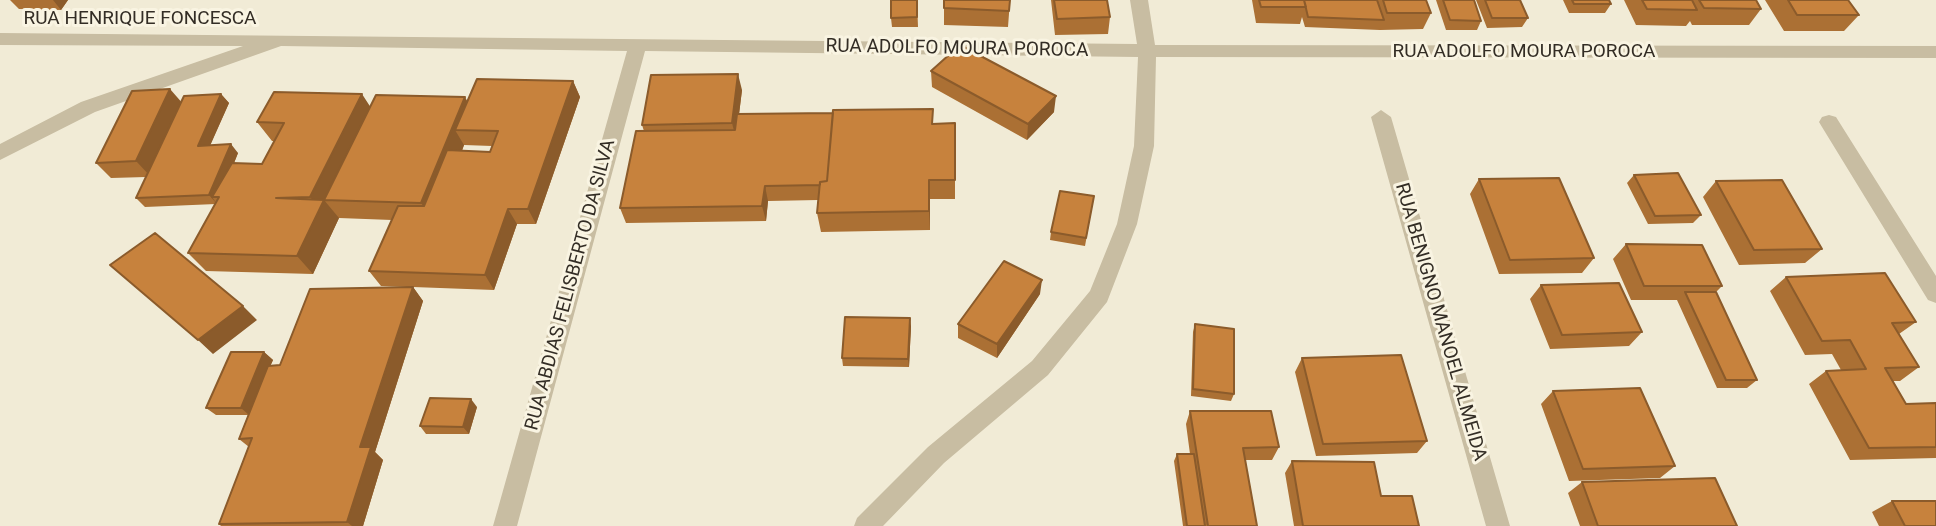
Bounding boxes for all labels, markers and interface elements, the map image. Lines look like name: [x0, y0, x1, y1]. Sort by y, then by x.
street label: RUA HENRIQUE FONCESCA: [24, 8, 256, 30]
street label: RUA ADOLFO MOURA POROCA: [825, 35, 1089, 63]
street label: RUA ADOLFO MOURA POROCA: [1393, 41, 1655, 63]
street label: RUA ABDIAS FELISBERTO DA SILVA: [521, 137, 621, 433]
street label: RUA BENIGNO MANOEL ALMEIDA: [1389, 180, 1491, 464]

